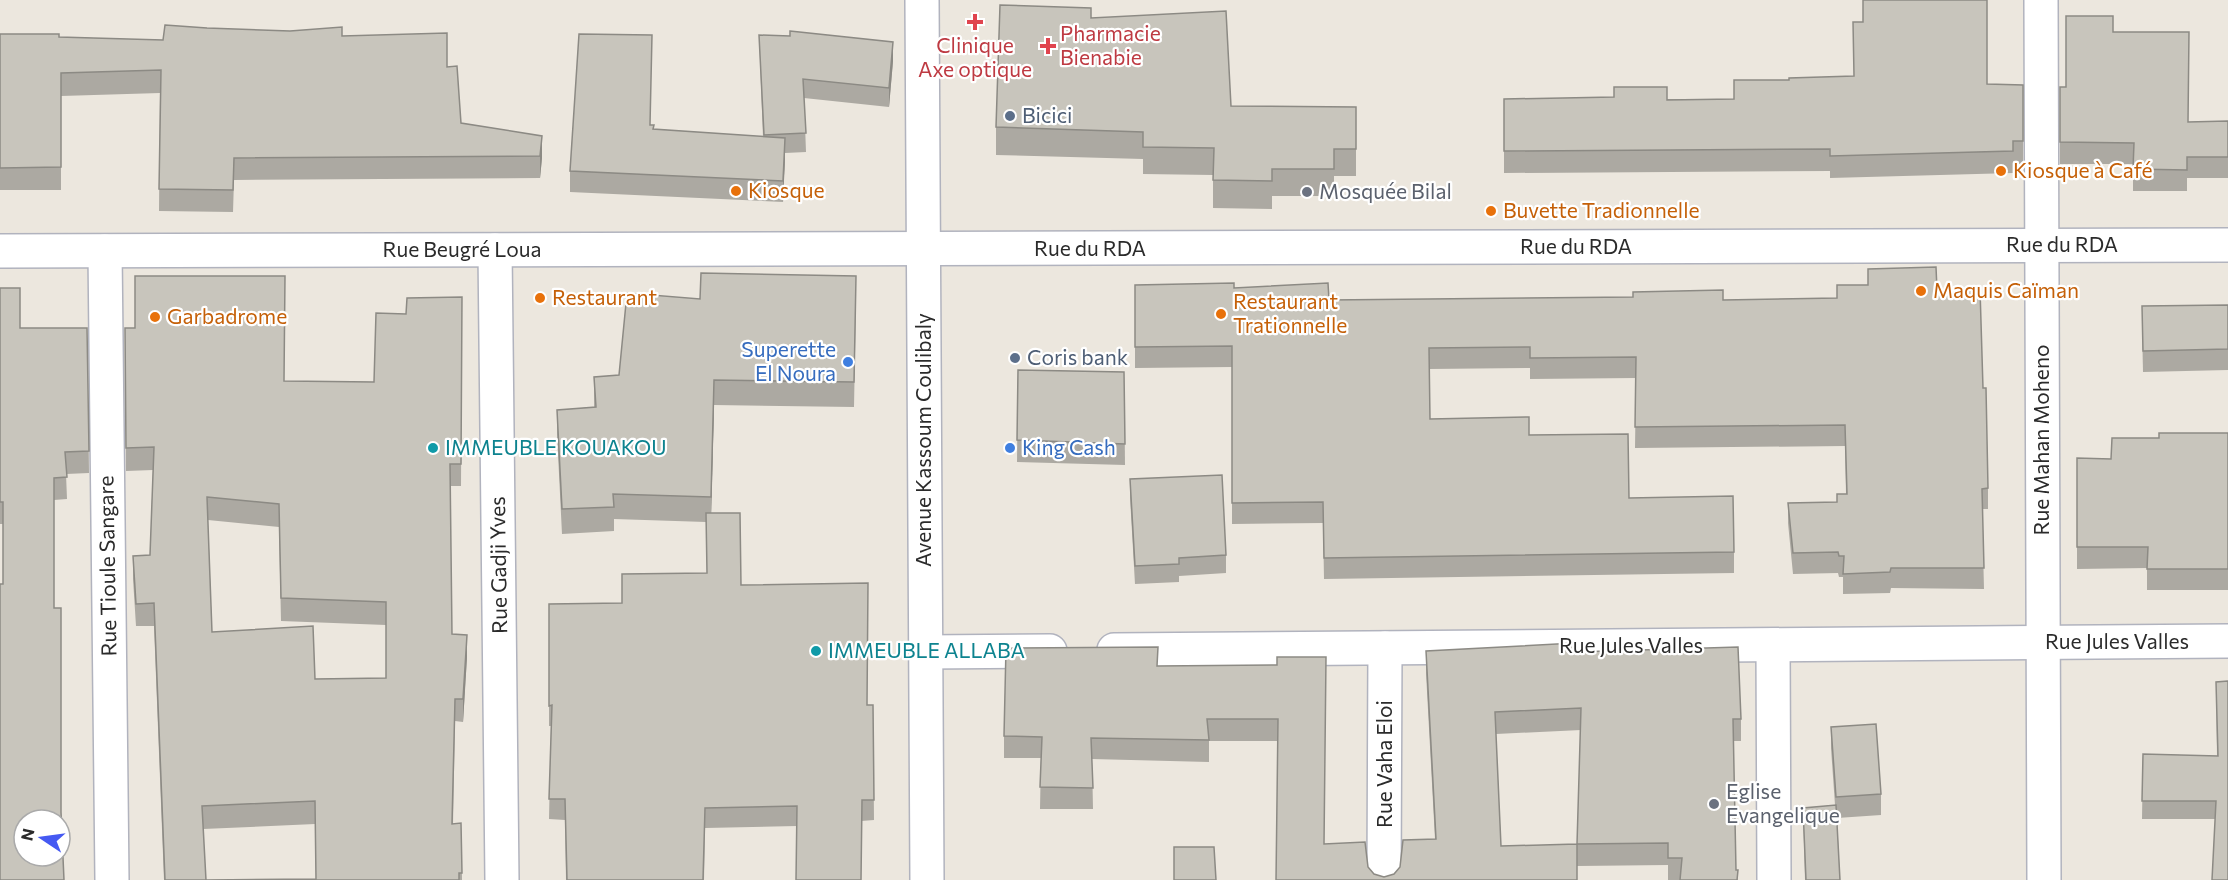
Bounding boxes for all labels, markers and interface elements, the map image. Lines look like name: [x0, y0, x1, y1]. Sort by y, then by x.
marker: Clinique Axe optique: [966, 13, 984, 31]
place label: Pharmacie Bienabie: [1060, 20, 1161, 69]
place label: Clinique Axe optique: [918, 32, 1032, 81]
marker: Pharmacie Bienabie: [1041, 39, 1055, 53]
place label: Bicici: [1022, 102, 1073, 127]
marker: Bicici: [1003, 109, 1017, 123]
place label: Kiosque à Café: [2013, 157, 2153, 182]
marker: Kiosque à Café: [1994, 164, 2008, 178]
place label: Kiosque: [748, 177, 824, 202]
place label: Mosquée Bilal: [1319, 178, 1452, 203]
marker: Kiosque: [729, 184, 743, 198]
marker: Mosquée Bilal: [1300, 185, 1314, 199]
place label: Buvette Tradionnelle: [1503, 197, 1700, 222]
marker: Buvette Tradionnelle: [1484, 204, 1498, 218]
street label: Rue du RDA: [2006, 231, 2118, 256]
street label: Rue du RDA: [1520, 233, 1632, 258]
street label: Rue du RDA: [1034, 235, 1146, 260]
street label: Rue Beugré Loua: [383, 236, 541, 261]
place label: Maquis Caïman: [1933, 277, 2079, 302]
place label: Restaurant: [552, 284, 657, 309]
marker: Maquis Caïman: [1914, 284, 1928, 298]
place label: Restaurant Trationnelle: [1233, 288, 1347, 337]
marker: Restaurant: [533, 291, 547, 305]
place label: Garbadrome: [167, 303, 287, 328]
marker: Restaurant Trationnelle: [1214, 307, 1228, 321]
marker: Garbadrome: [148, 310, 162, 324]
street label: Avenue Kassoum Coulibaly: [910, 313, 935, 567]
place label: Superette El Noura: [741, 336, 836, 385]
place label: Coris bank: [1027, 344, 1128, 369]
street label: Rue Mahan Moheno: [2028, 344, 2053, 536]
marker: Coris bank: [1008, 351, 1022, 365]
marker: Superette El Noura: [841, 355, 855, 369]
place label: IMMEUBLE KOUAKOU: [445, 434, 667, 459]
place label: King Cash: [1022, 434, 1116, 459]
marker: IMMEUBLE KOUAKOU: [426, 441, 440, 455]
marker: King Cash: [1003, 441, 1017, 455]
street label: Rue Tioule Sangare: [92, 475, 121, 657]
street label: Rue Gadji Yves: [484, 496, 511, 634]
street label: Rue Jules Valles: [2045, 628, 2189, 653]
street label: Rue Jules Valles: [1559, 632, 1703, 657]
place label: IMMEUBLE ALLABA: [828, 637, 1025, 662]
marker: IMMEUBLE ALLABA: [809, 644, 823, 658]
street label: Rue Vaha Eloi: [1371, 700, 1396, 828]
place label: Eglise Evangelique: [1726, 778, 1840, 827]
marker: Eglise Evangelique: [1707, 797, 1721, 811]
north arrow: [12, 808, 72, 868]
text: N: [16, 827, 38, 842]

